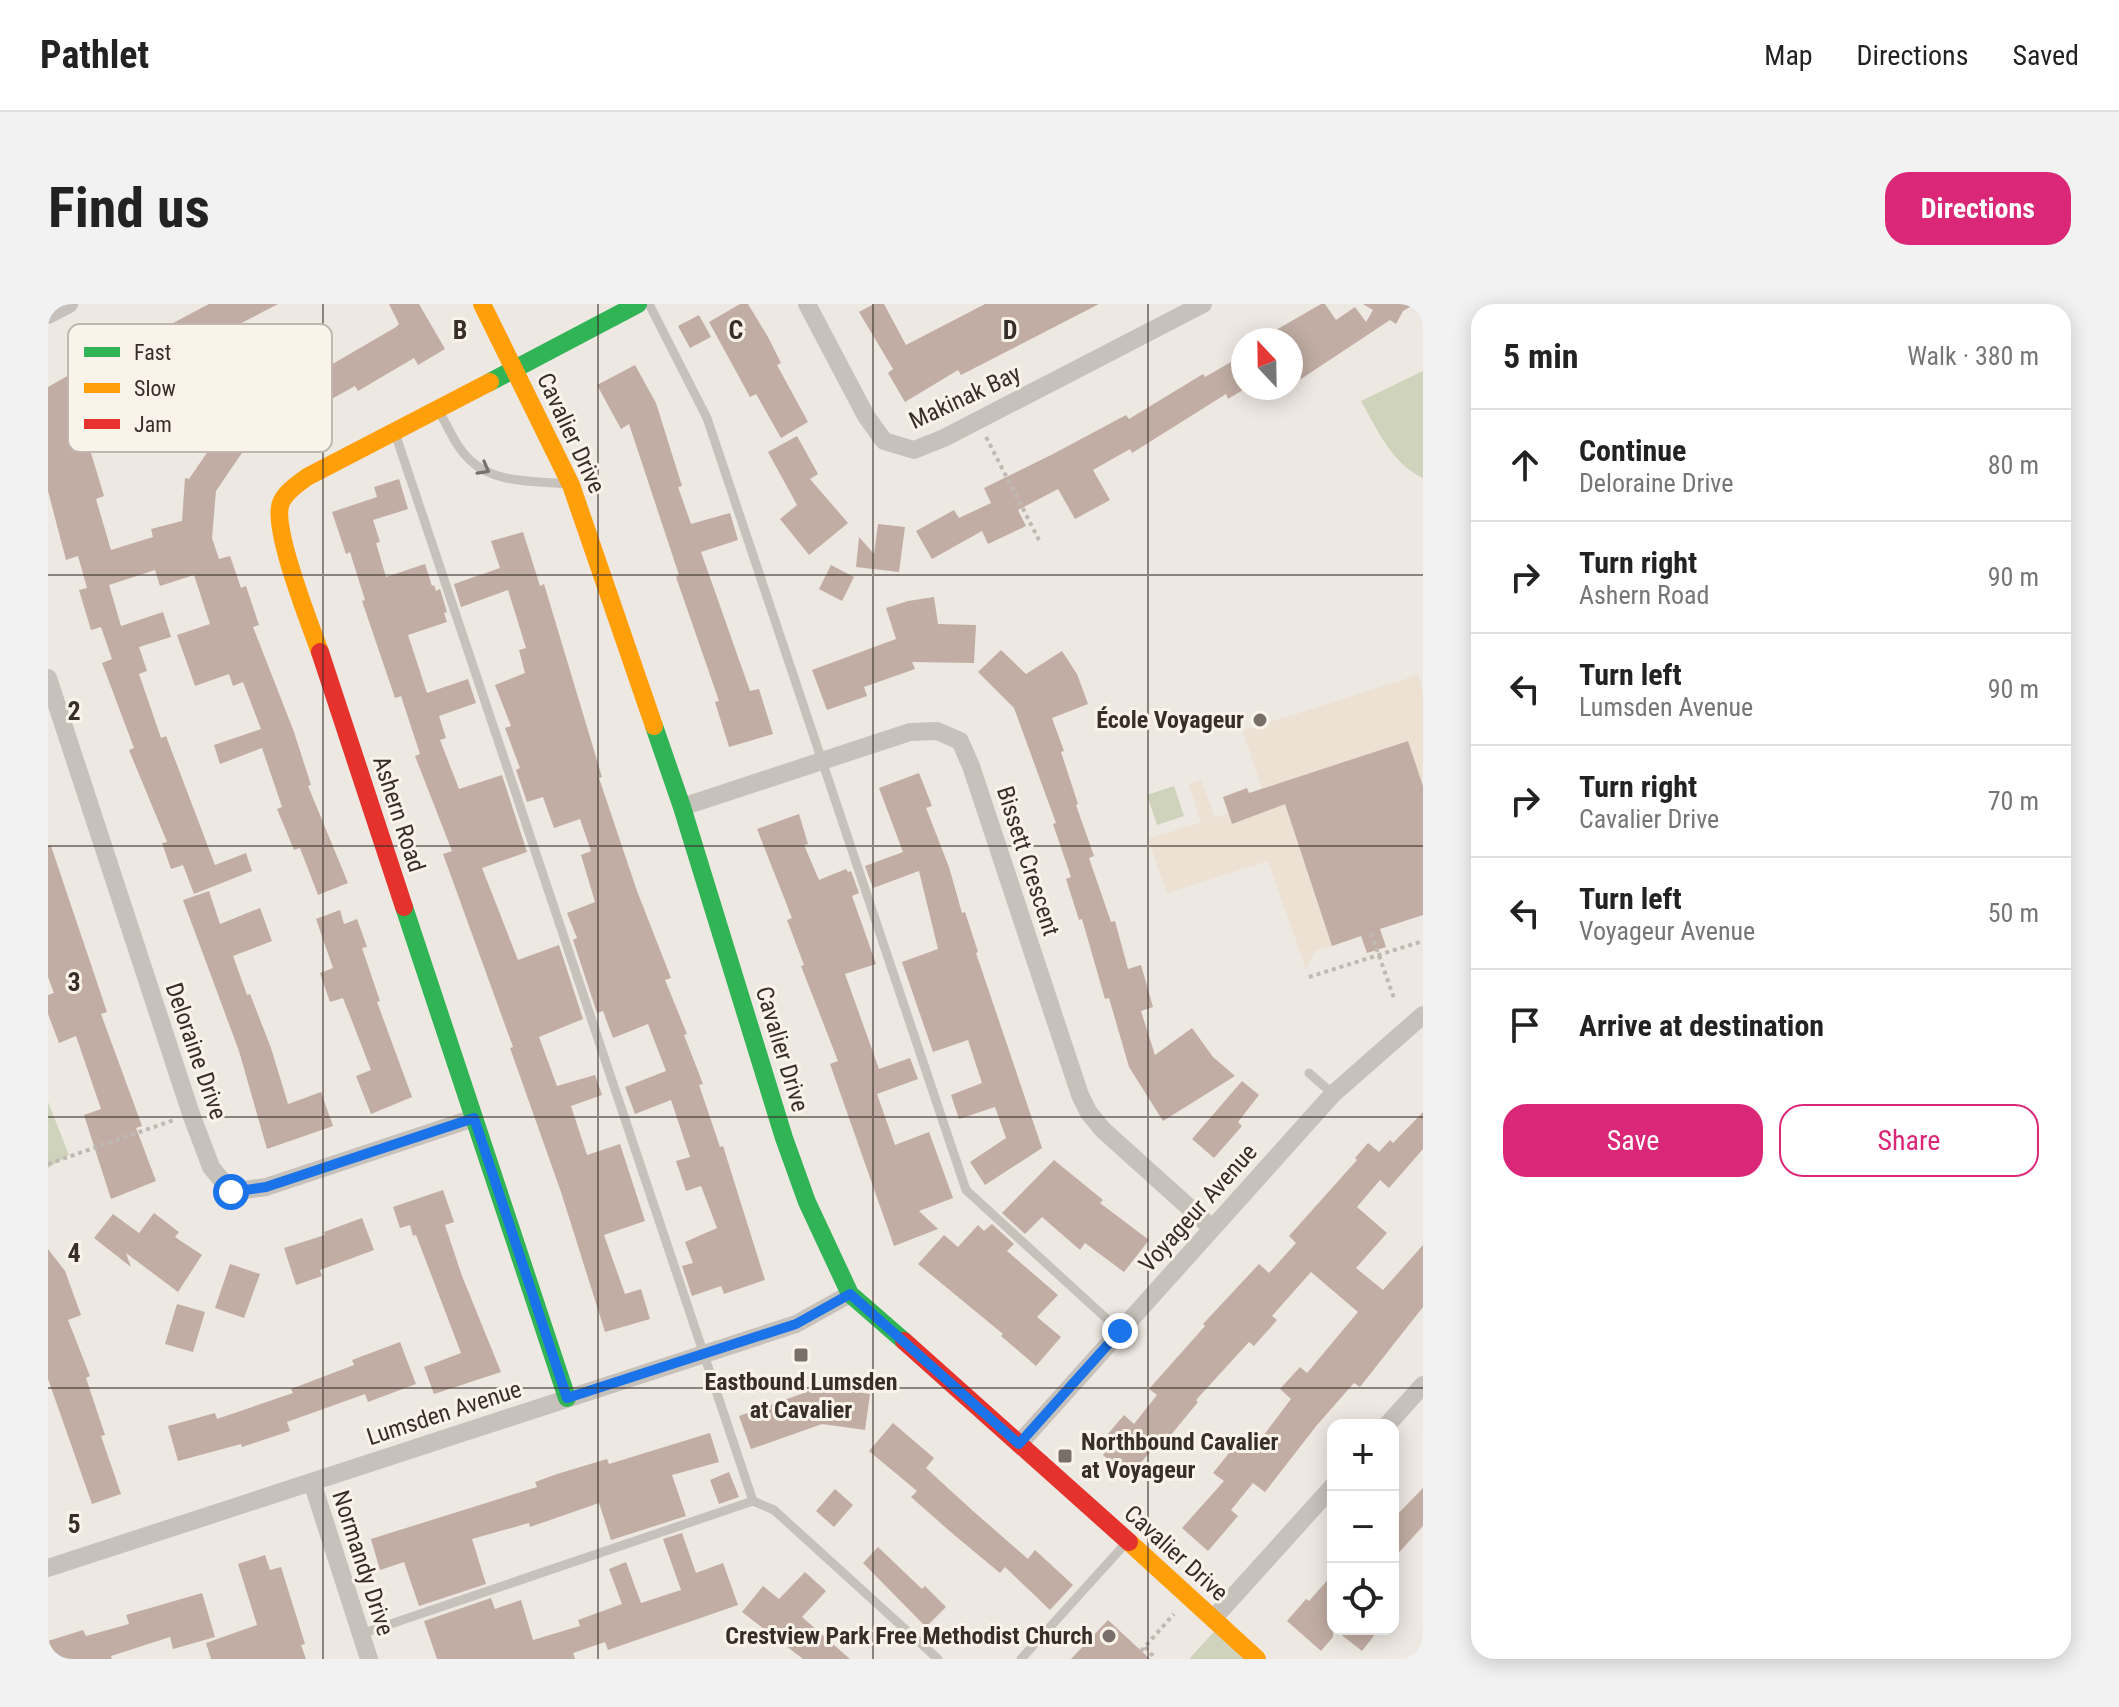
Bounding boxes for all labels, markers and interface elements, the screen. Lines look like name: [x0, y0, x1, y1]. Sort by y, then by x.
text: Pathlet: [40, 33, 149, 77]
text: Map: [1764, 39, 1813, 72]
text: Directions: [1857, 39, 1968, 72]
text: Saved: [2012, 39, 2079, 72]
button: Directions: [1885, 172, 2071, 245]
text: Find us: [48, 175, 210, 241]
text: B: [453, 315, 467, 345]
text: C: [729, 315, 744, 345]
text: D: [1003, 315, 1017, 345]
legend: [68, 324, 332, 452]
north arrow: [1231, 328, 1303, 400]
text: 5 min: [1503, 336, 1579, 376]
text: Fast: [134, 340, 171, 365]
text: Walk · 380 m: [1907, 341, 2039, 371]
street label: Makinak Bay: [905, 359, 1025, 435]
street label: Cavalier Drive: [531, 368, 611, 498]
text: Slow: [134, 376, 176, 401]
text: Jam: [134, 412, 172, 437]
text: Continue: [1579, 433, 1686, 468]
icon: ahead: [1503, 443, 1547, 487]
text: 80 m: [1988, 450, 2039, 480]
one-way arrow: [475, 459, 490, 474]
text: Deloraine Drive: [1579, 468, 1734, 498]
text: Turn right: [1579, 545, 1697, 580]
icon: right: [1503, 555, 1547, 599]
text: 90 m: [1988, 562, 2039, 592]
text: Ashern Road: [1579, 580, 1709, 610]
text: Turn left: [1579, 657, 1682, 692]
icon: left: [1503, 667, 1547, 711]
text: 90 m: [1988, 674, 2039, 704]
text: Lumsden Avenue: [1579, 692, 1753, 722]
text: 2: [67, 696, 81, 726]
place label: École Voyageur: [1096, 706, 1244, 734]
marker: École Voyageur: [1251, 711, 1269, 729]
street label: Ashern Road: [367, 752, 431, 876]
text: Turn right: [1579, 769, 1697, 804]
icon: right: [1503, 779, 1547, 823]
street label: Bissett Crescent: [991, 783, 1065, 939]
text: 70 m: [1988, 786, 2039, 816]
text: Cavalier Drive: [1579, 804, 1719, 834]
text: Turn left: [1579, 881, 1682, 916]
icon: left: [1503, 891, 1547, 935]
text: 50 m: [1988, 898, 2039, 928]
text: Voyageur Avenue: [1579, 916, 1755, 946]
text: 3: [67, 967, 81, 997]
street label: Deloraine Drive: [160, 979, 232, 1123]
street label: Cavalier Drive: [750, 983, 814, 1115]
icon: arrive: [1503, 1003, 1547, 1047]
text: Arrive at destination: [1579, 1008, 1824, 1043]
button: Save: [1503, 1104, 1763, 1177]
button: Share: [1779, 1104, 2039, 1177]
street label: Voyageur Avenue: [1133, 1138, 1263, 1278]
route start: [213, 1174, 249, 1210]
text: 4: [67, 1238, 81, 1268]
route end: [1102, 1313, 1138, 1349]
marker: Eastbound Lumsden at Cavalier: [792, 1346, 810, 1364]
place label: Eastbound Lumsden at Cavalier: [704, 1368, 898, 1424]
street label: Lumsden Avenue: [363, 1375, 525, 1451]
map controls: [1327, 1419, 1399, 1635]
button: +: [1327, 1419, 1399, 1491]
place label: Northbound Cavalier at Voyageur: [1081, 1428, 1278, 1484]
marker: Northbound Cavalier at Voyageur: [1056, 1447, 1074, 1465]
street label: Normandy Drive: [326, 1487, 400, 1639]
button: −: [1327, 1491, 1399, 1563]
street label: Cavalier Drive: [1119, 1499, 1233, 1607]
text: 5: [67, 1509, 81, 1539]
button: locate: [1327, 1563, 1399, 1635]
place label: Crestview Park Free Methodist Church: [725, 1622, 1093, 1650]
marker: Crestview Park Free Methodist Church: [1100, 1627, 1118, 1645]

